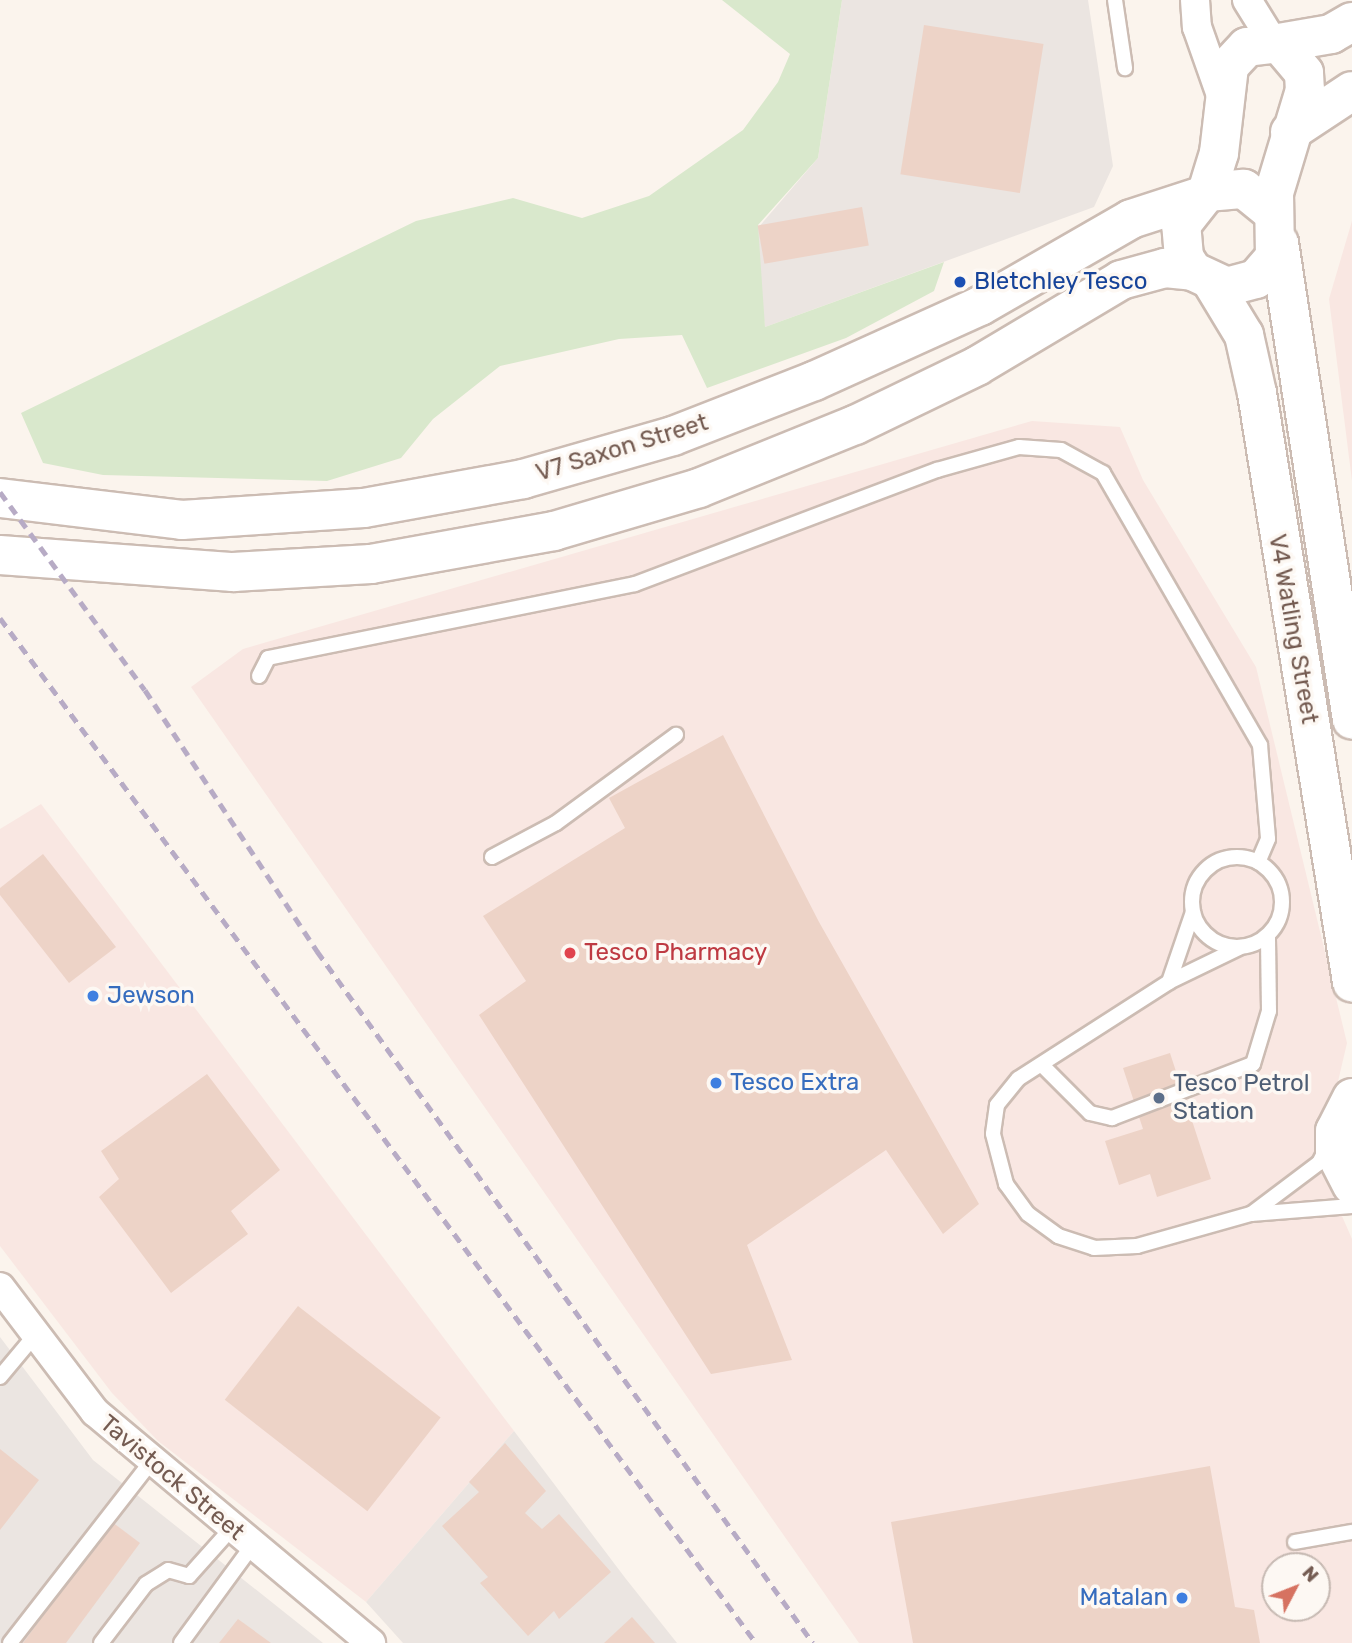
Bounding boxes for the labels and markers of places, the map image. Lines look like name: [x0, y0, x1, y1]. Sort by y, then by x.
place label: Bletchley Tesco: [974, 268, 1149, 296]
marker: Bletchley Tesco: [952, 274, 968, 290]
place label: Tesco Pharmacy: [584, 939, 767, 967]
marker: Tesco Pharmacy: [562, 945, 578, 961]
place label: Jewson: [107, 982, 195, 1010]
marker: Jewson: [85, 988, 101, 1004]
place label: Tesco Extra: [730, 1069, 859, 1097]
place label: Tesco Petrol Station: [1173, 1070, 1310, 1126]
marker: Tesco Extra: [708, 1075, 724, 1091]
marker: Tesco Petrol Station: [1151, 1090, 1167, 1106]
place label: Matalan: [1080, 1584, 1168, 1612]
marker: Matalan: [1174, 1590, 1190, 1606]

